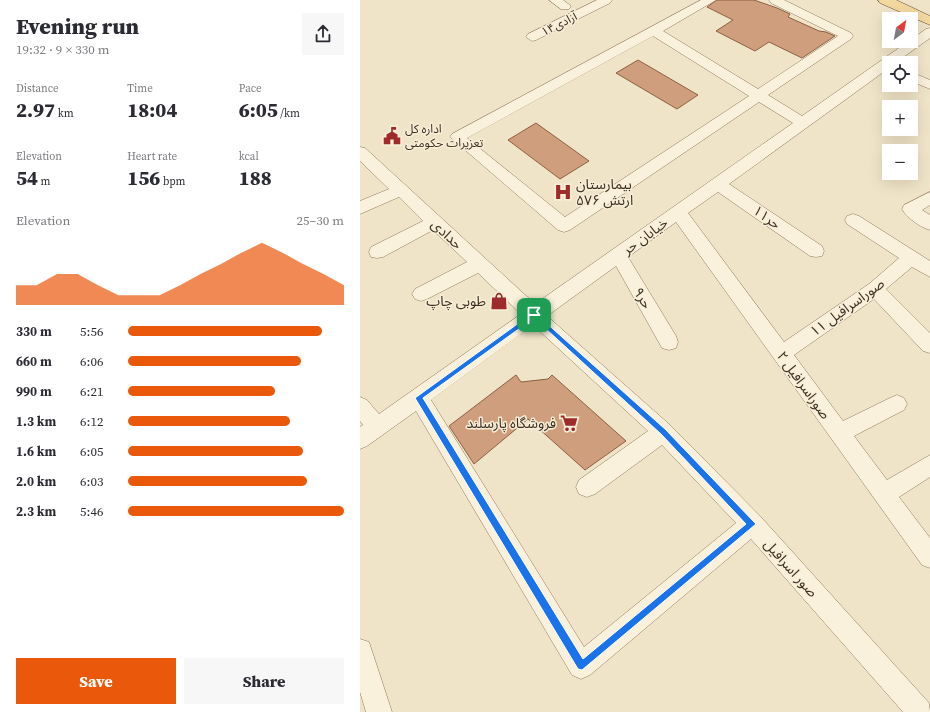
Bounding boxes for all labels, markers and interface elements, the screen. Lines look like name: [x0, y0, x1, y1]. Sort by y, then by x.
street label: آزادی۱۴: [538, 8, 580, 40]
text: Evening run: [16, 11, 139, 41]
north arrow: [882, 12, 918, 48]
map controls: [882, 12, 918, 180]
button: share: [302, 13, 344, 55]
text: 19:32 · 9 × 330 m: [16, 41, 110, 58]
button: locate: [882, 56, 918, 92]
text: Distance: [16, 81, 59, 96]
text: Time: [127, 81, 153, 96]
text: Pace: [239, 81, 262, 96]
text: 2.97: [16, 96, 55, 124]
text: 18:04: [127, 96, 177, 124]
text: 6:05: [239, 96, 278, 124]
button: +: [882, 100, 918, 136]
text: km: [55, 106, 74, 121]
text: /km: [278, 106, 300, 121]
place label: اداره کل تعزیرات حکومتی: [405, 121, 484, 151]
public building icon: اداره کل تعزیرات حکومتی: [382, 126, 402, 146]
button: −: [882, 144, 918, 180]
text: Elevation: [16, 149, 62, 164]
text: Heart rate: [127, 149, 177, 164]
text: kcal: [239, 149, 259, 164]
text: 54: [16, 164, 38, 192]
text: 156: [127, 164, 160, 192]
text: 188: [239, 164, 272, 192]
text: m: [38, 174, 51, 189]
text: bpm: [160, 174, 186, 189]
place label: بیمارستان ۵۷۶ ارتش: [576, 174, 633, 210]
hospital icon: بیمارستان ۵۷۶ ارتش: [553, 182, 573, 202]
street label: حر۱۱: [749, 200, 785, 234]
text: Elevation: [16, 212, 70, 229]
text: 25–30 m: [297, 212, 344, 229]
street label: خیابان حر: [617, 213, 672, 260]
street label: حدادی: [427, 214, 467, 254]
street label: صوراسرافیل ۱۱: [806, 273, 889, 341]
street label: حر۹: [629, 284, 657, 312]
place label: طوبی چاپ: [426, 291, 486, 311]
shop icon: طوبی چاپ: [489, 291, 509, 311]
pin: [517, 298, 551, 332]
icon: arrive: [523, 304, 545, 326]
text: 330 m: [16, 323, 52, 340]
text: 5:56: [80, 323, 103, 340]
street label: صوراسرافیل ۲: [772, 347, 836, 423]
text: 660 m: [16, 353, 52, 370]
text: 6:06: [80, 353, 103, 370]
text: 990 m: [16, 383, 52, 400]
text: 6:21: [80, 383, 103, 400]
text: 1.3 km: [16, 413, 56, 430]
text: 6:12: [80, 413, 103, 430]
place label: فروشگاه پارسلند: [466, 413, 556, 433]
supermarket icon: فروشگاه پارسلند: [559, 413, 579, 433]
text: 1.6 km: [16, 443, 56, 460]
text: 6:05: [80, 443, 103, 460]
text: 2.0 km: [16, 473, 56, 490]
text: 6:03: [80, 473, 103, 490]
text: 2.3 km: [16, 503, 56, 520]
text: 5:46: [80, 503, 103, 520]
street label: صور اسرافیل: [759, 534, 823, 602]
button: Save: [16, 658, 176, 704]
button: Share: [184, 658, 344, 704]

